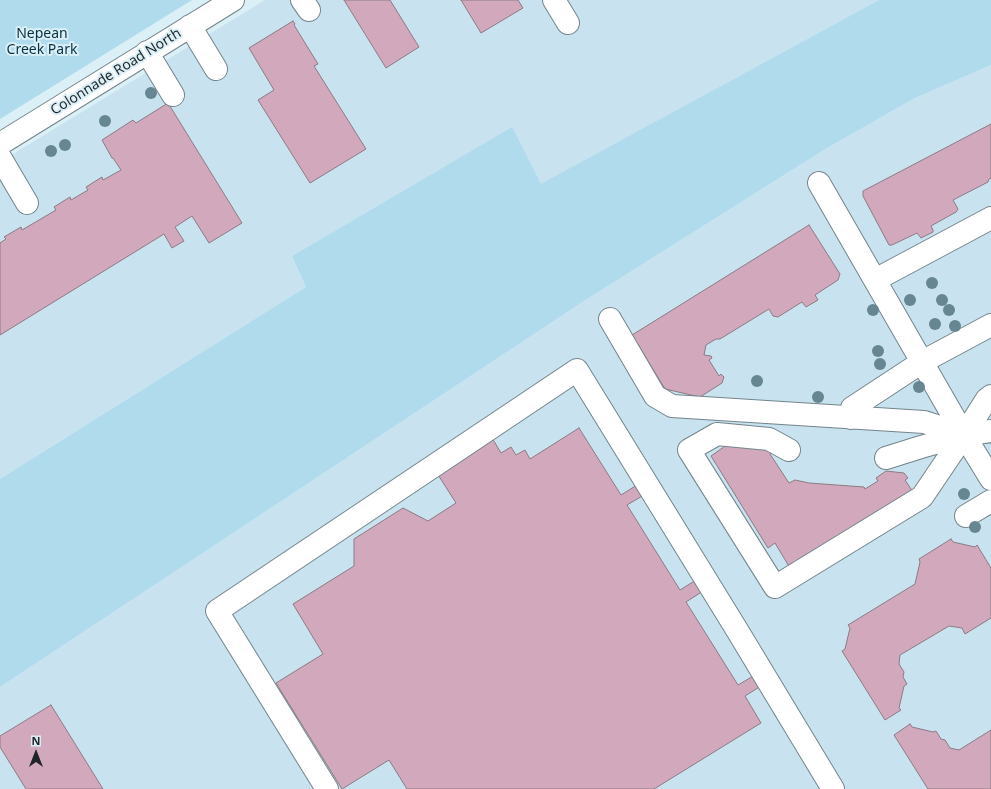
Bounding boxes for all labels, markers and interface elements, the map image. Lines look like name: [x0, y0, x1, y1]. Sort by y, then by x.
street label: Colonnade Road North: [48, 25, 184, 119]
park label: Nepean Creek Park: [7, 26, 77, 58]
north arrow: [16, 733, 56, 773]
text: N: [32, 733, 40, 748]

